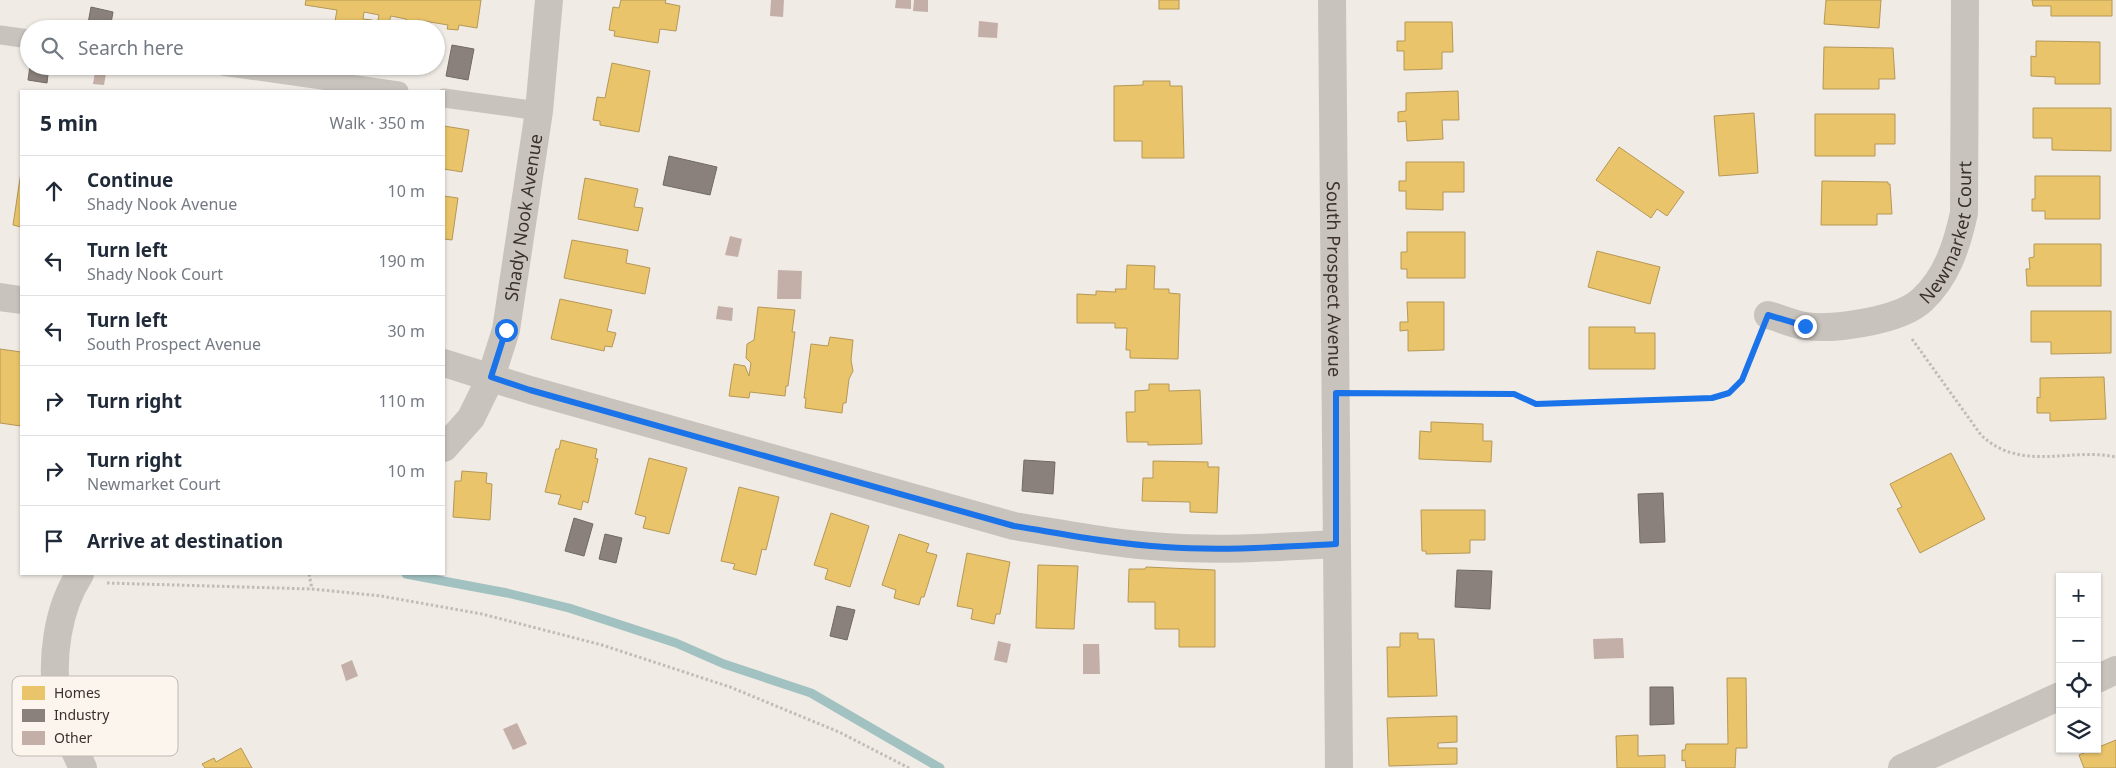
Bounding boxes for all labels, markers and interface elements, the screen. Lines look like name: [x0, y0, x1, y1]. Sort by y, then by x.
search box: [20, 20, 445, 75]
icon: search: [38, 34, 66, 62]
text: Search here: [78, 35, 184, 61]
text: 5 min: [40, 109, 98, 137]
text: Walk · 350 m: [330, 112, 425, 134]
street label: Shady Nook Avenue: [498, 132, 547, 303]
street label: Newmarket Court: [1913, 160, 1976, 308]
text: Continue: [87, 167, 173, 193]
icon: ahead: [40, 177, 68, 205]
text: 10 m: [388, 180, 425, 202]
street label: South Prospect Avenue: [1322, 181, 1347, 377]
text: Shady Nook Avenue: [87, 193, 237, 215]
text: Turn left: [87, 237, 168, 263]
icon: left: [40, 247, 68, 275]
text: 190 m: [378, 250, 425, 272]
text: Shady Nook Court: [87, 263, 223, 285]
text: Turn left: [87, 307, 168, 333]
route end: [1794, 315, 1817, 338]
icon: left: [40, 317, 68, 345]
route start: [495, 319, 518, 342]
text: 30 m: [388, 320, 425, 342]
text: South Prospect Avenue: [87, 333, 261, 355]
icon: right: [40, 387, 68, 415]
text: Turn right: [87, 388, 182, 414]
text: 110 m: [378, 390, 425, 412]
text: Turn right: [87, 447, 182, 473]
icon: right: [40, 457, 68, 485]
text: 10 m: [388, 460, 425, 482]
text: Newmarket Court: [87, 473, 221, 495]
icon: arrive: [40, 527, 68, 555]
text: Arrive at destination: [87, 528, 283, 554]
map controls: [2056, 573, 2101, 753]
button: +: [2056, 573, 2101, 618]
button: −: [2056, 618, 2101, 663]
button: locate: [2056, 663, 2101, 708]
legend: [12, 676, 178, 756]
text: Homes: [54, 683, 101, 702]
text: Industry: [54, 705, 110, 724]
button: layers: [2056, 708, 2101, 753]
text: Other: [54, 728, 93, 747]

